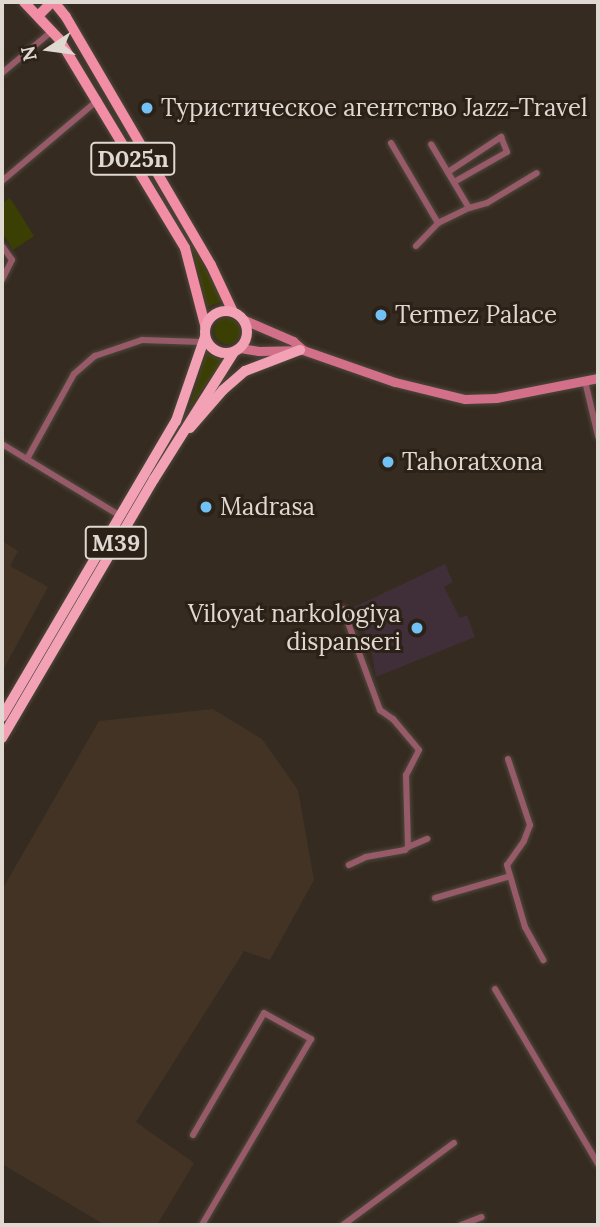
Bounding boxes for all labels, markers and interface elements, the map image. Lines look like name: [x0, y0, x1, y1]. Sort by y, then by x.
north arrow: [14, 14, 84, 84]
text: N: [15, 44, 42, 64]
place label: Туристическое агентство Jazz-Travel: [161, 94, 588, 122]
marker: Туристическое агентство Jazz-Travel: [139, 100, 155, 116]
road number: D025n: [89, 140, 177, 178]
place label: Termez Palace: [395, 301, 557, 329]
marker: Termez Palace: [373, 307, 389, 323]
place label: Tahoratxona: [402, 448, 543, 476]
marker: Tahoratxona: [380, 454, 396, 470]
place label: Madrasa: [220, 493, 315, 521]
marker: Madrasa: [198, 499, 214, 515]
road number: M39: [85, 524, 148, 562]
place label: Viloyat narkologiya dispanseri: [188, 600, 401, 656]
marker: Viloyat narkologiya dispanseri: [407, 618, 427, 638]

